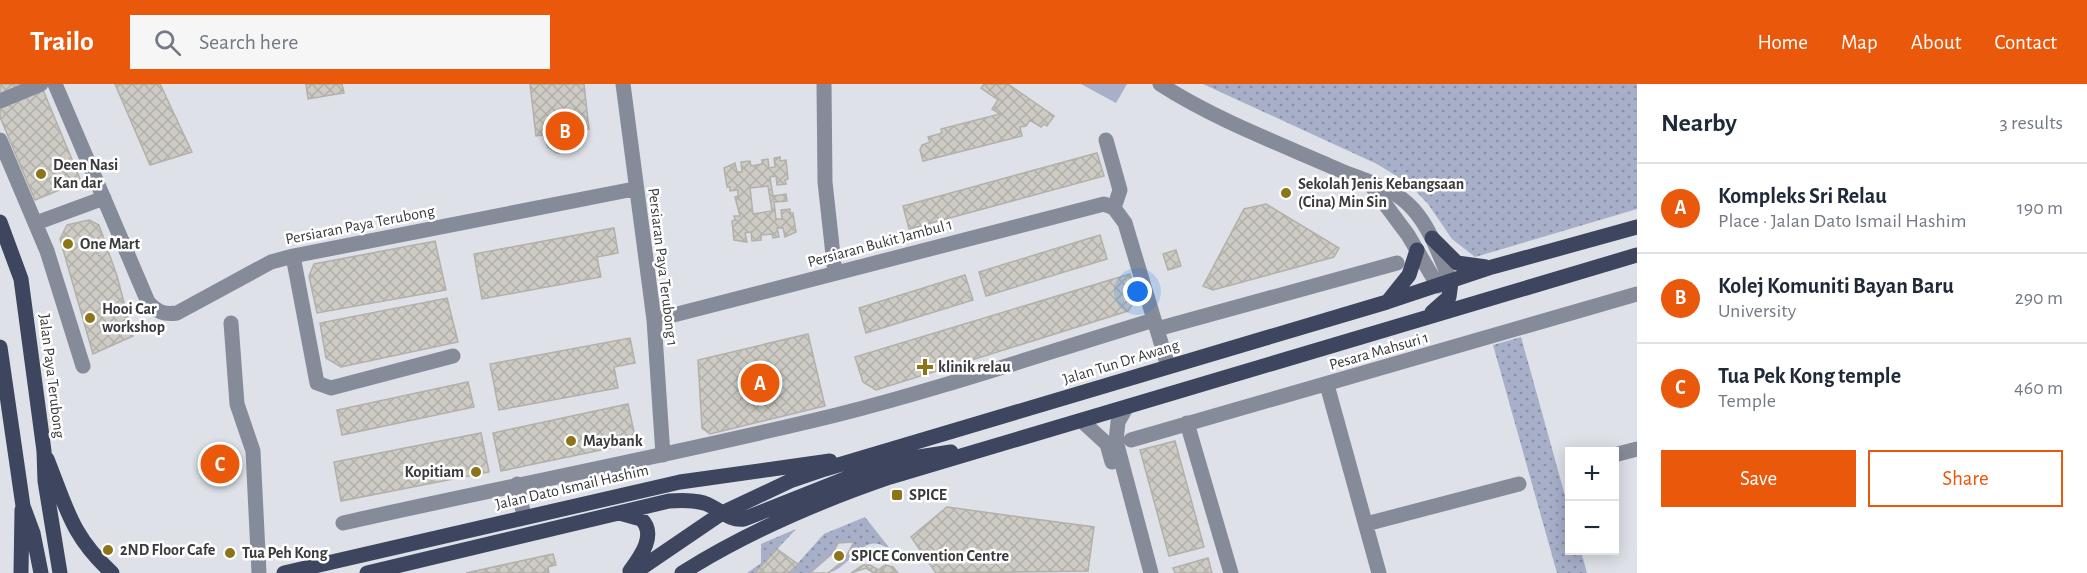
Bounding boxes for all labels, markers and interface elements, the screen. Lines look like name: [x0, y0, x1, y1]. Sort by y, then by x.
search box: [130, 15, 550, 69]
icon: search: [151, 26, 184, 59]
text: Trailo: [30, 28, 94, 56]
text: Search here: [199, 31, 298, 53]
text: Home: [1757, 32, 1808, 53]
text: Map: [1841, 32, 1878, 53]
text: About: [1911, 32, 1961, 53]
text: Contact: [1994, 32, 2057, 53]
pin: B: [546, 108, 584, 154]
text: Nearby: [1661, 110, 1737, 136]
text: 3 results: [1999, 113, 2063, 133]
place label: Deen Nasi Kan dar: [53, 157, 118, 191]
marker: Deen Nasi Kan dar: [34, 167, 48, 181]
place label: Sekolah Jenis Kebangsaan (Cina) Min Sin: [1298, 176, 1464, 210]
text: Kompleks Sri Relau: [1718, 185, 1887, 207]
marker: Sekolah Jenis Kebangsaan (Cina) Min Sin: [1279, 186, 1293, 200]
street label: Persiaran Paya Terubong 1: [644, 187, 681, 347]
text: A: [1675, 198, 1687, 218]
text: 190 m: [2017, 198, 2063, 218]
street label: Persiaran Paya Terubong: [284, 203, 436, 248]
text: Place · Jalan Dato Ismail Hashim: [1718, 211, 1967, 231]
street label: Persiaran Bukit Jambul 1: [806, 216, 954, 270]
place label: One Mart: [80, 236, 140, 252]
marker: One Mart: [61, 237, 75, 251]
text: Kolej Komuniti Bayan Baru: [1718, 275, 1954, 297]
your location: [1123, 277, 1152, 306]
text: B: [1675, 288, 1686, 308]
text: 290 m: [2015, 288, 2063, 308]
place label: Hooi Car workshop: [102, 301, 165, 335]
text: University: [1718, 301, 1796, 321]
marker: Hooi Car workshop: [83, 311, 97, 325]
street label: Jalan Paya Terubong: [35, 313, 68, 439]
street label: Pesara Mahsuri 1: [1328, 329, 1430, 373]
street label: Jalan Tun Dr Awang: [1061, 337, 1181, 387]
marker: klinik relau: [916, 358, 934, 376]
place label: klinik relau: [938, 359, 1011, 375]
pin: A: [740, 360, 780, 406]
text: Tua Pek Kong temple: [1718, 365, 1901, 387]
text: C: [1675, 378, 1686, 398]
text: 460 m: [2014, 378, 2063, 398]
text: Temple: [1718, 391, 1776, 411]
place label: Maybank: [583, 433, 643, 450]
marker: Maybank: [564, 434, 578, 448]
pin: C: [200, 442, 240, 487]
map controls: [1565, 447, 1619, 555]
button: +: [1565, 447, 1619, 501]
button: Save: [1661, 450, 1856, 507]
button: Share: [1868, 450, 2063, 507]
street label: Jalan Dato Ismail Hashim: [494, 462, 650, 512]
place label: Kopitiam: [405, 464, 464, 480]
marker: Kopitiam: [469, 465, 483, 479]
place label: SPICE: [909, 487, 947, 503]
marker: SPICE: [890, 488, 904, 502]
button: −: [1565, 501, 1619, 555]
place label: 2ND Floor Cafe: [120, 542, 216, 558]
marker: 2ND Floor Cafe: [101, 543, 115, 557]
place label: Tua Peh Kong: [242, 545, 328, 561]
marker: Tua Peh Kong: [223, 546, 237, 560]
place label: SPICE Convention Centre: [851, 548, 1009, 564]
marker: SPICE Convention Centre: [832, 549, 846, 563]

